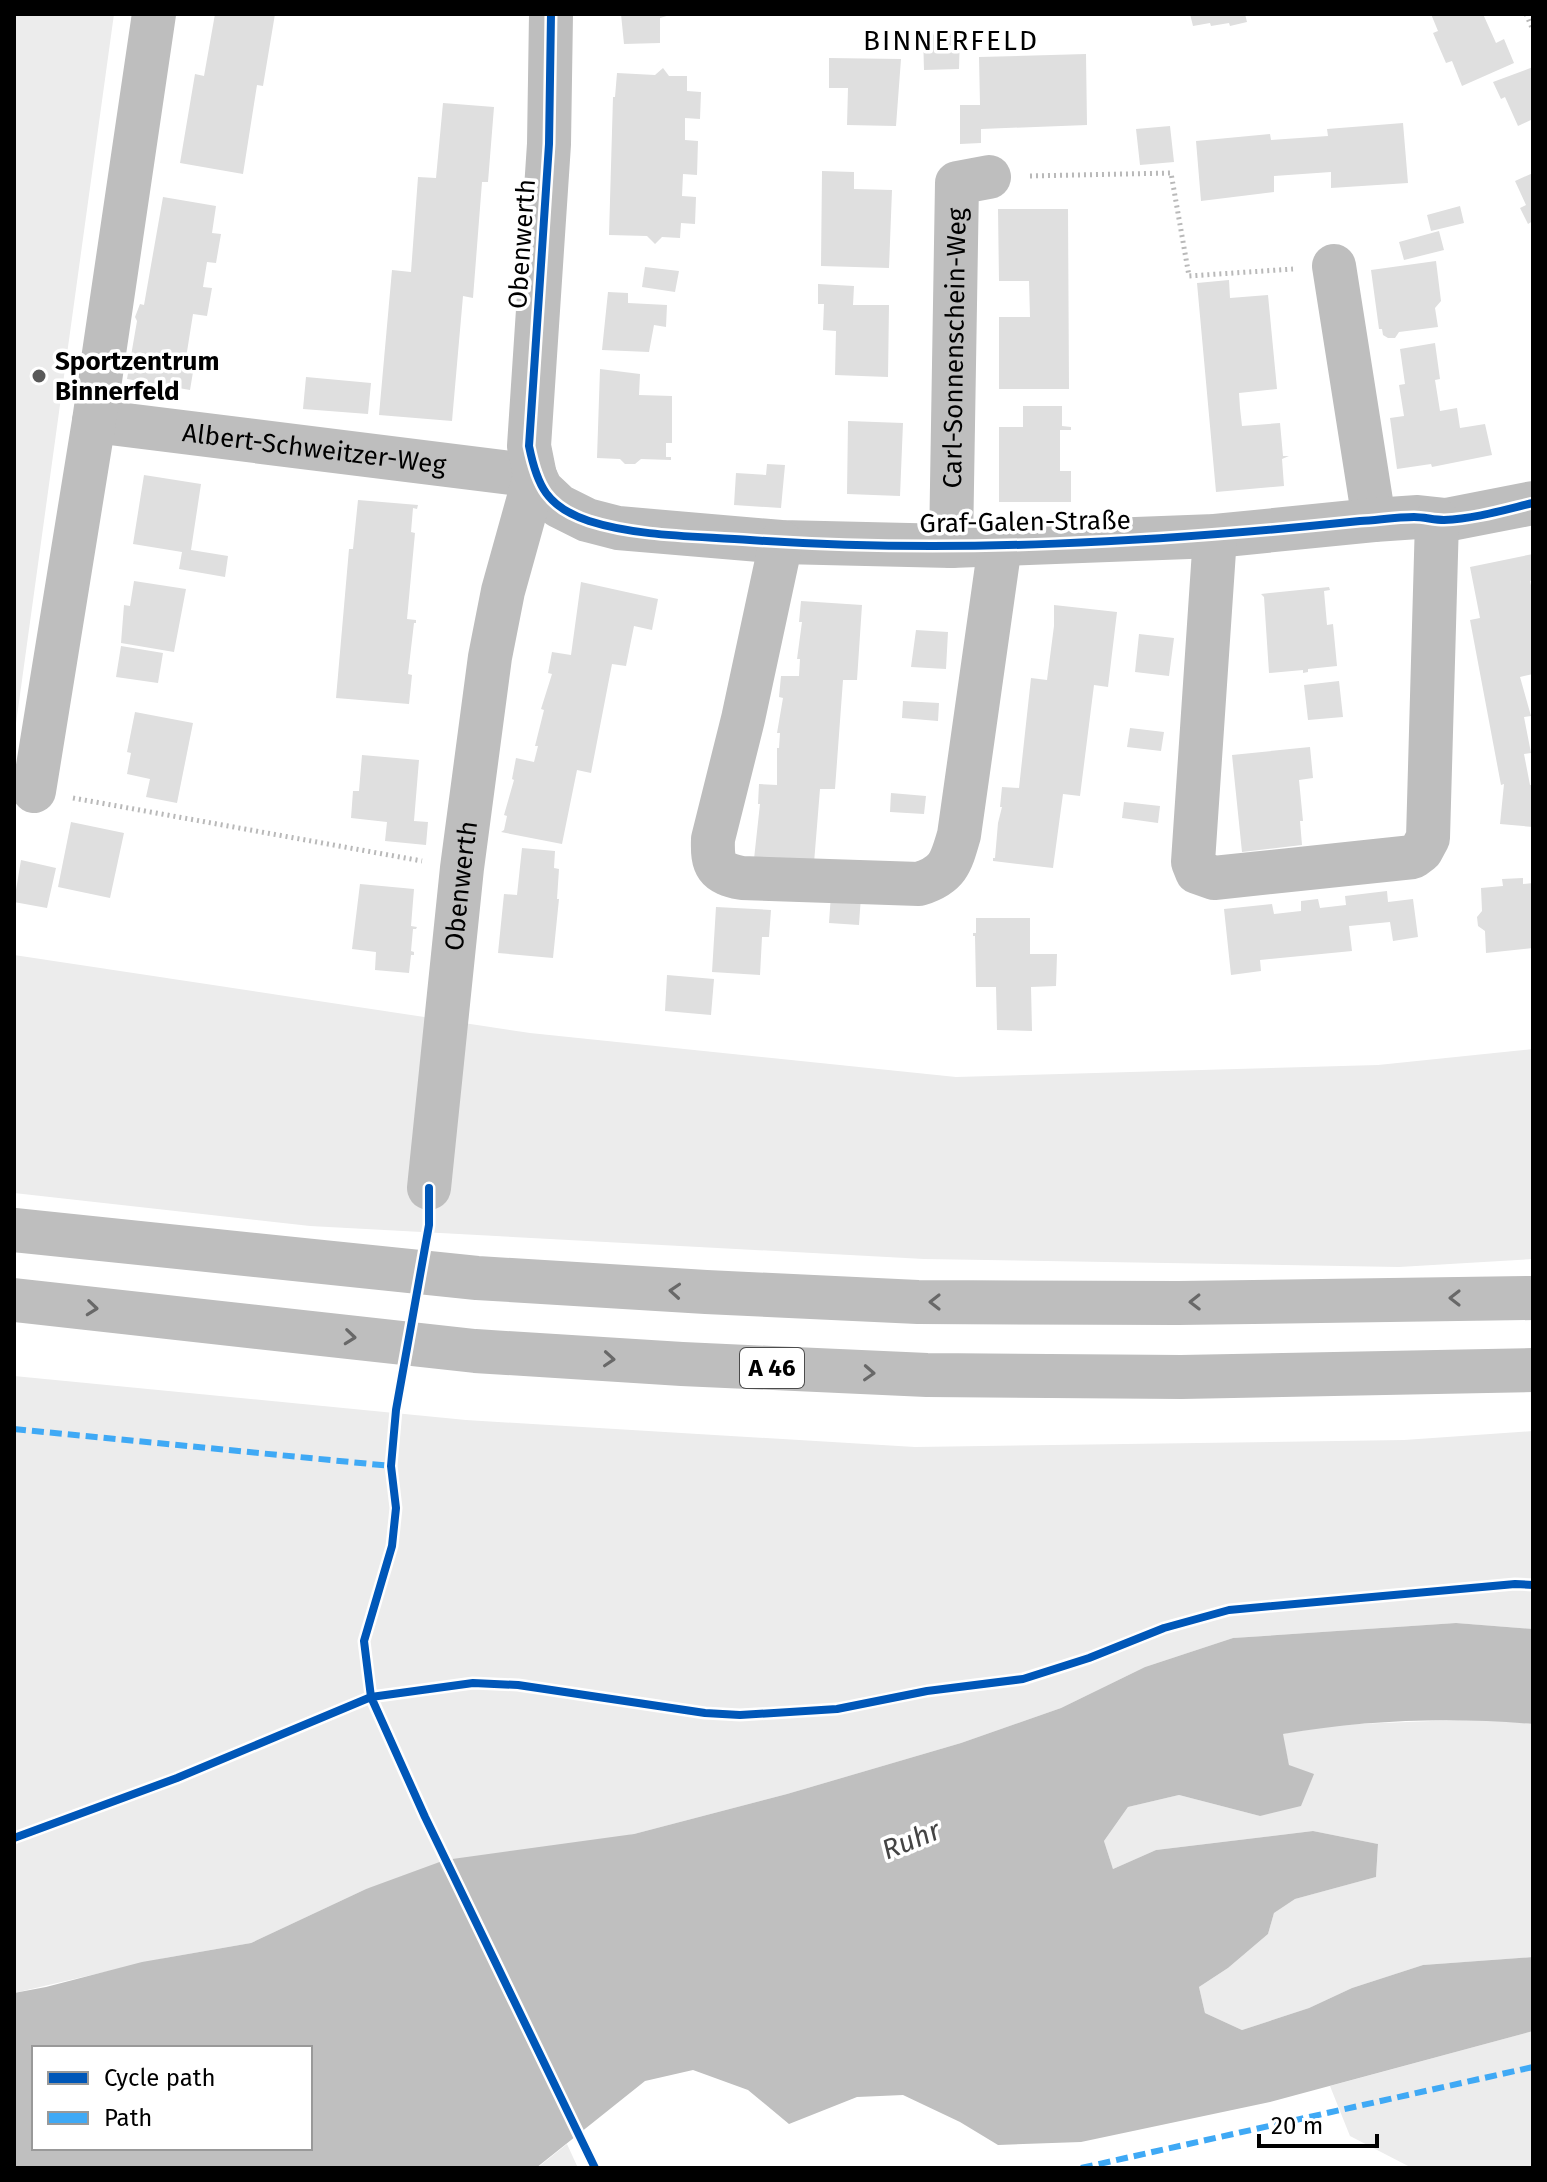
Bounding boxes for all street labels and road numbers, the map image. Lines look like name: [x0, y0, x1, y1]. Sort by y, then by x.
street label: Obenwerth: [502, 178, 542, 310]
street label: Carl-Sonnenschein-Weg: [936, 207, 972, 489]
street label: Albert-Schweitzer-Weg: [181, 417, 448, 480]
street label: Graf-Galen-Straße: [919, 505, 1131, 539]
street label: Obenwerth: [438, 819, 484, 952]
road number: A 46: [740, 1348, 804, 1388]

